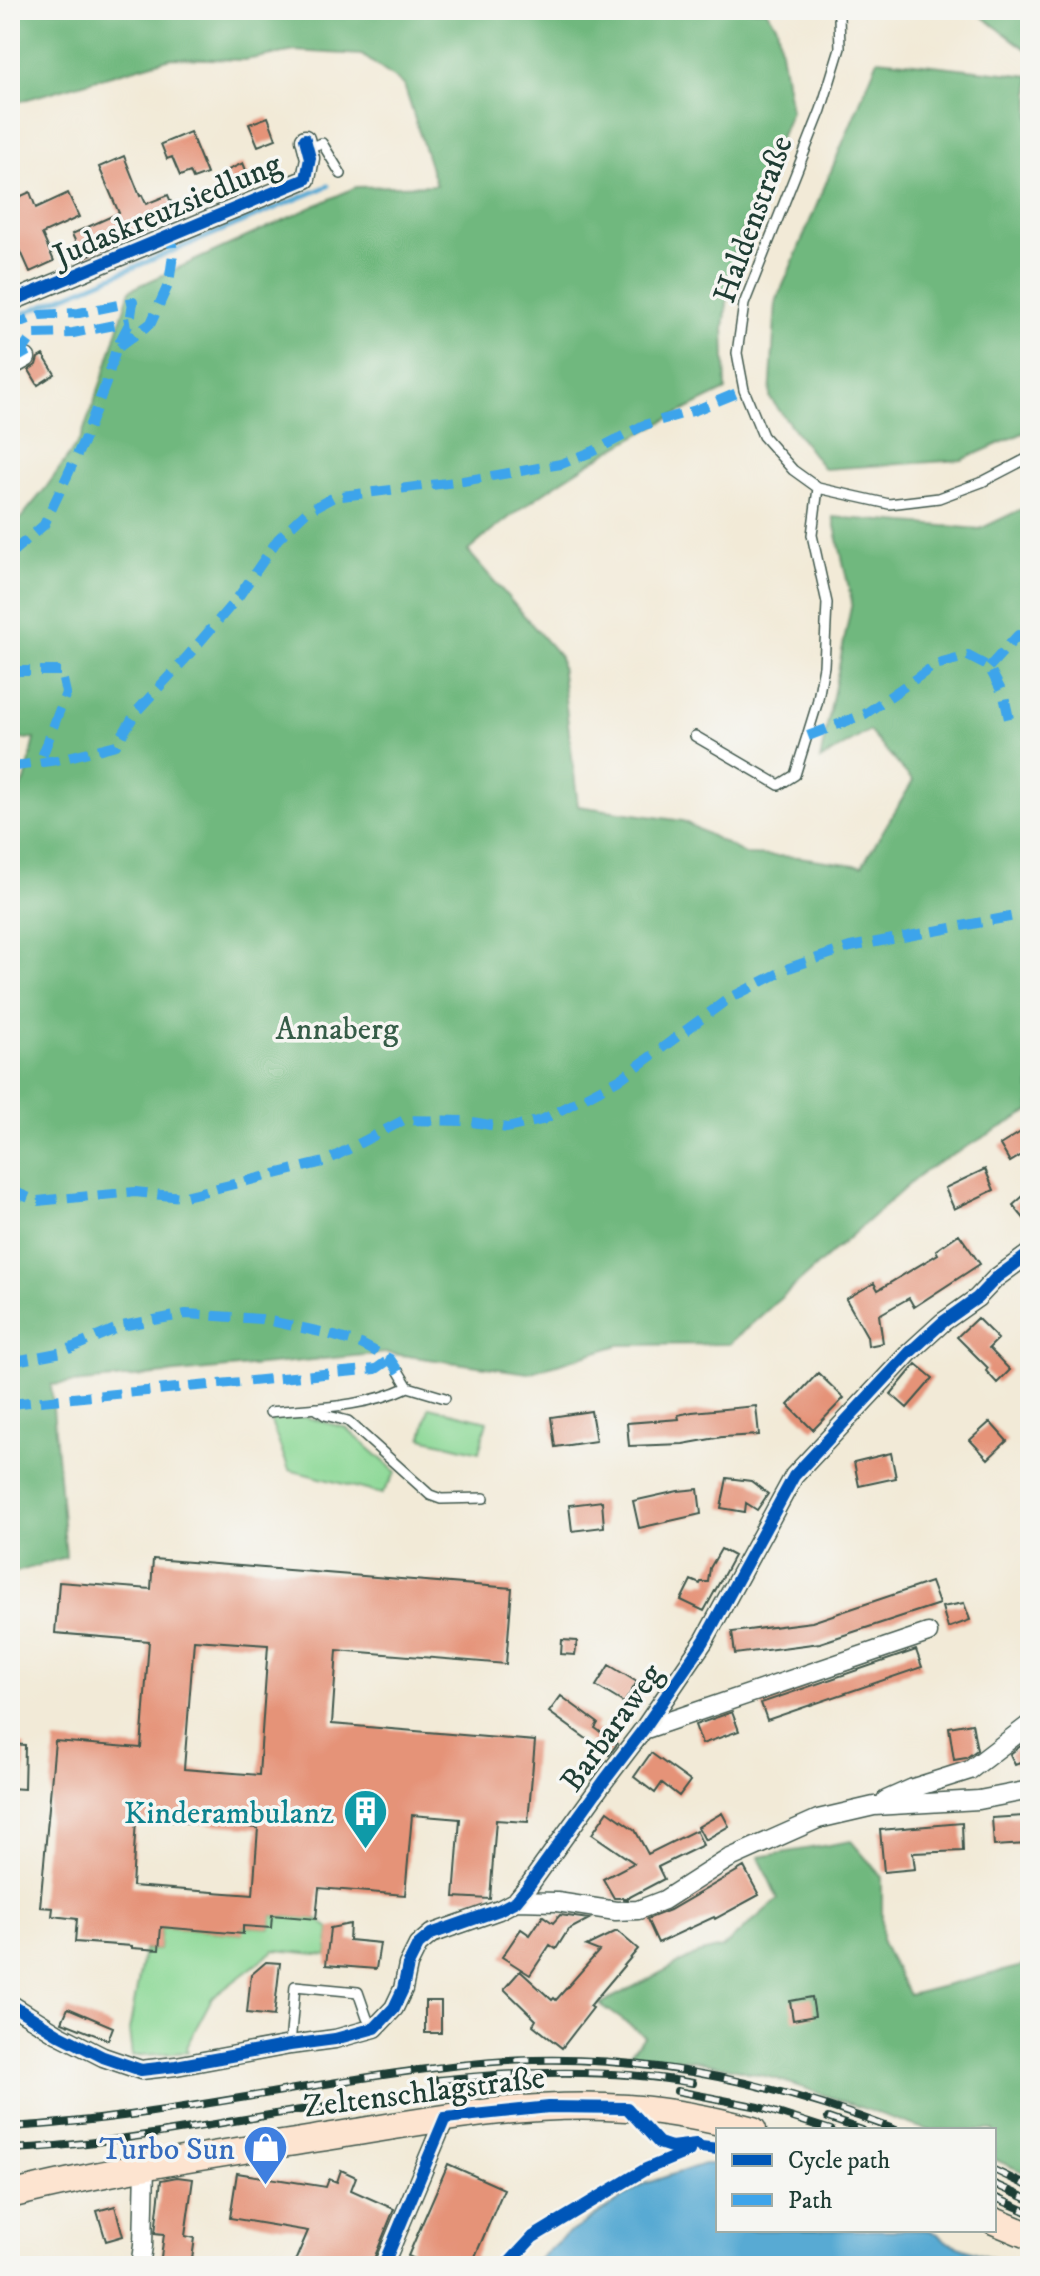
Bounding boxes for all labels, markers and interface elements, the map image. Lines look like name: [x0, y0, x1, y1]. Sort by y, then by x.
street label: Haldenstraße: [705, 131, 803, 309]
street label: Judaskreuzsiedlung: [45, 145, 288, 278]
park label: Annaberg: [275, 1010, 399, 1050]
street label: Barbaraweg: [553, 1656, 673, 1800]
building icon: Kinderambulanz: [341, 1788, 389, 1851]
place label: Kinderambulanz: [124, 1794, 334, 1834]
street label: Zeltenschlagstraße: [301, 2058, 547, 2128]
shop icon: Turbo Sun: [242, 2124, 290, 2187]
legend: [716, 2128, 996, 2232]
place label: Turbo Sun: [99, 2130, 235, 2170]
text: Cycle path: [788, 2146, 890, 2176]
text: Path: [788, 2186, 833, 2216]

